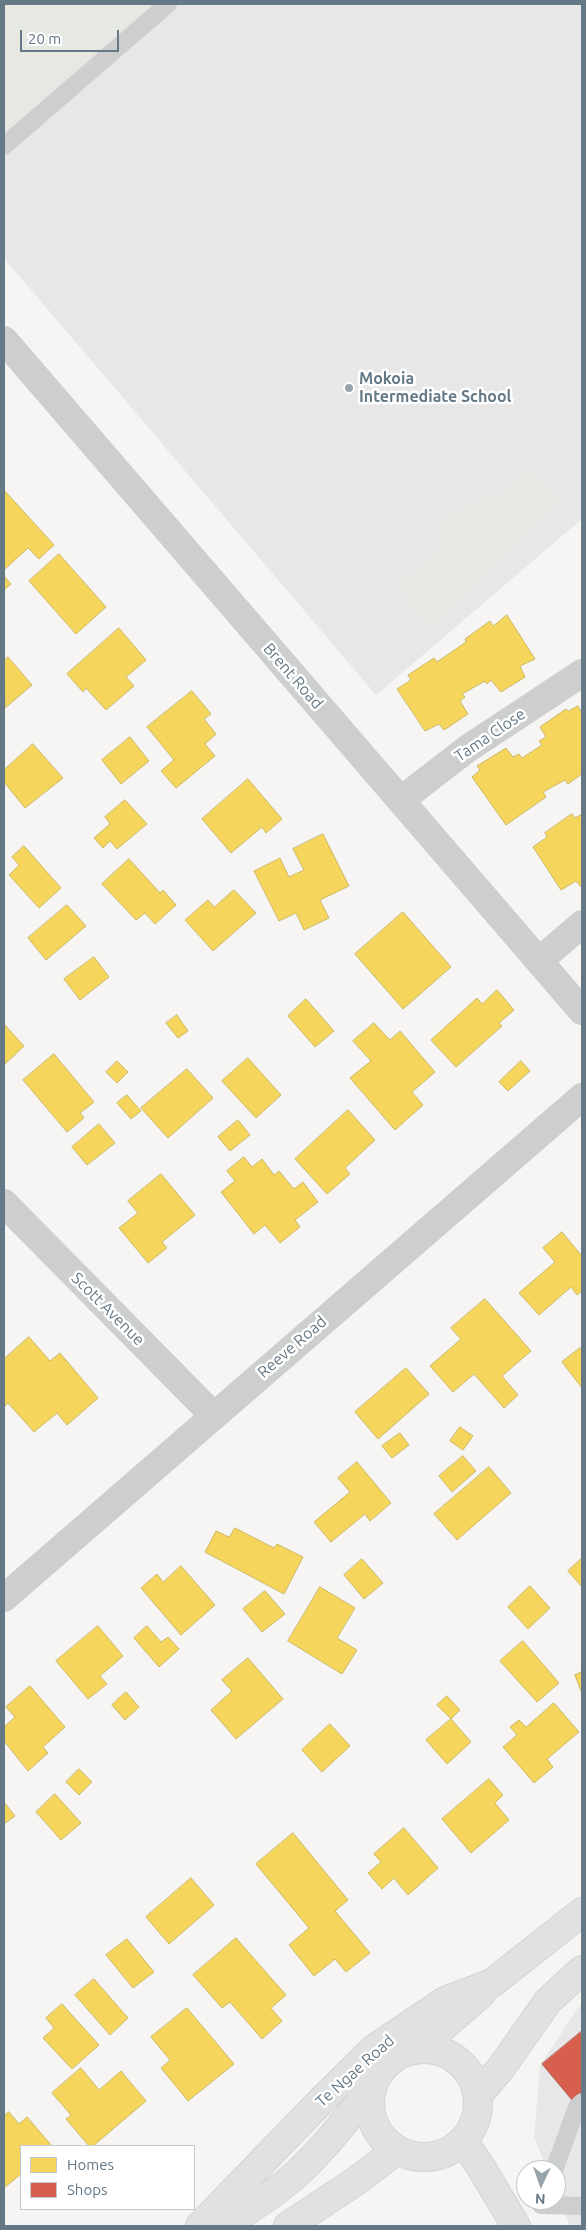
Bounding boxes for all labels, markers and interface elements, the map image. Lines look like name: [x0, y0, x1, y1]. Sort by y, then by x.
scale bar: [22, 20, 121, 52]
text: 20 m: [28, 30, 61, 47]
place label: Mokoia Intermediate School: [359, 369, 511, 407]
marker: Mokoia Intermediate School: [343, 382, 355, 394]
street label: Brent Road: [259, 639, 327, 713]
street label: Tama Close: [451, 704, 529, 766]
street label: Scott Avenue: [68, 1269, 148, 1349]
street label: Reeve Road: [254, 1312, 330, 1382]
street label: Te Ngae Road: [312, 2031, 398, 2111]
legend: [20, 2145, 195, 2210]
text: Homes: [67, 2156, 114, 2173]
north arrow: [516, 2160, 566, 2210]
text: Shops: [67, 2181, 108, 2198]
text: N: [535, 2191, 546, 2207]

